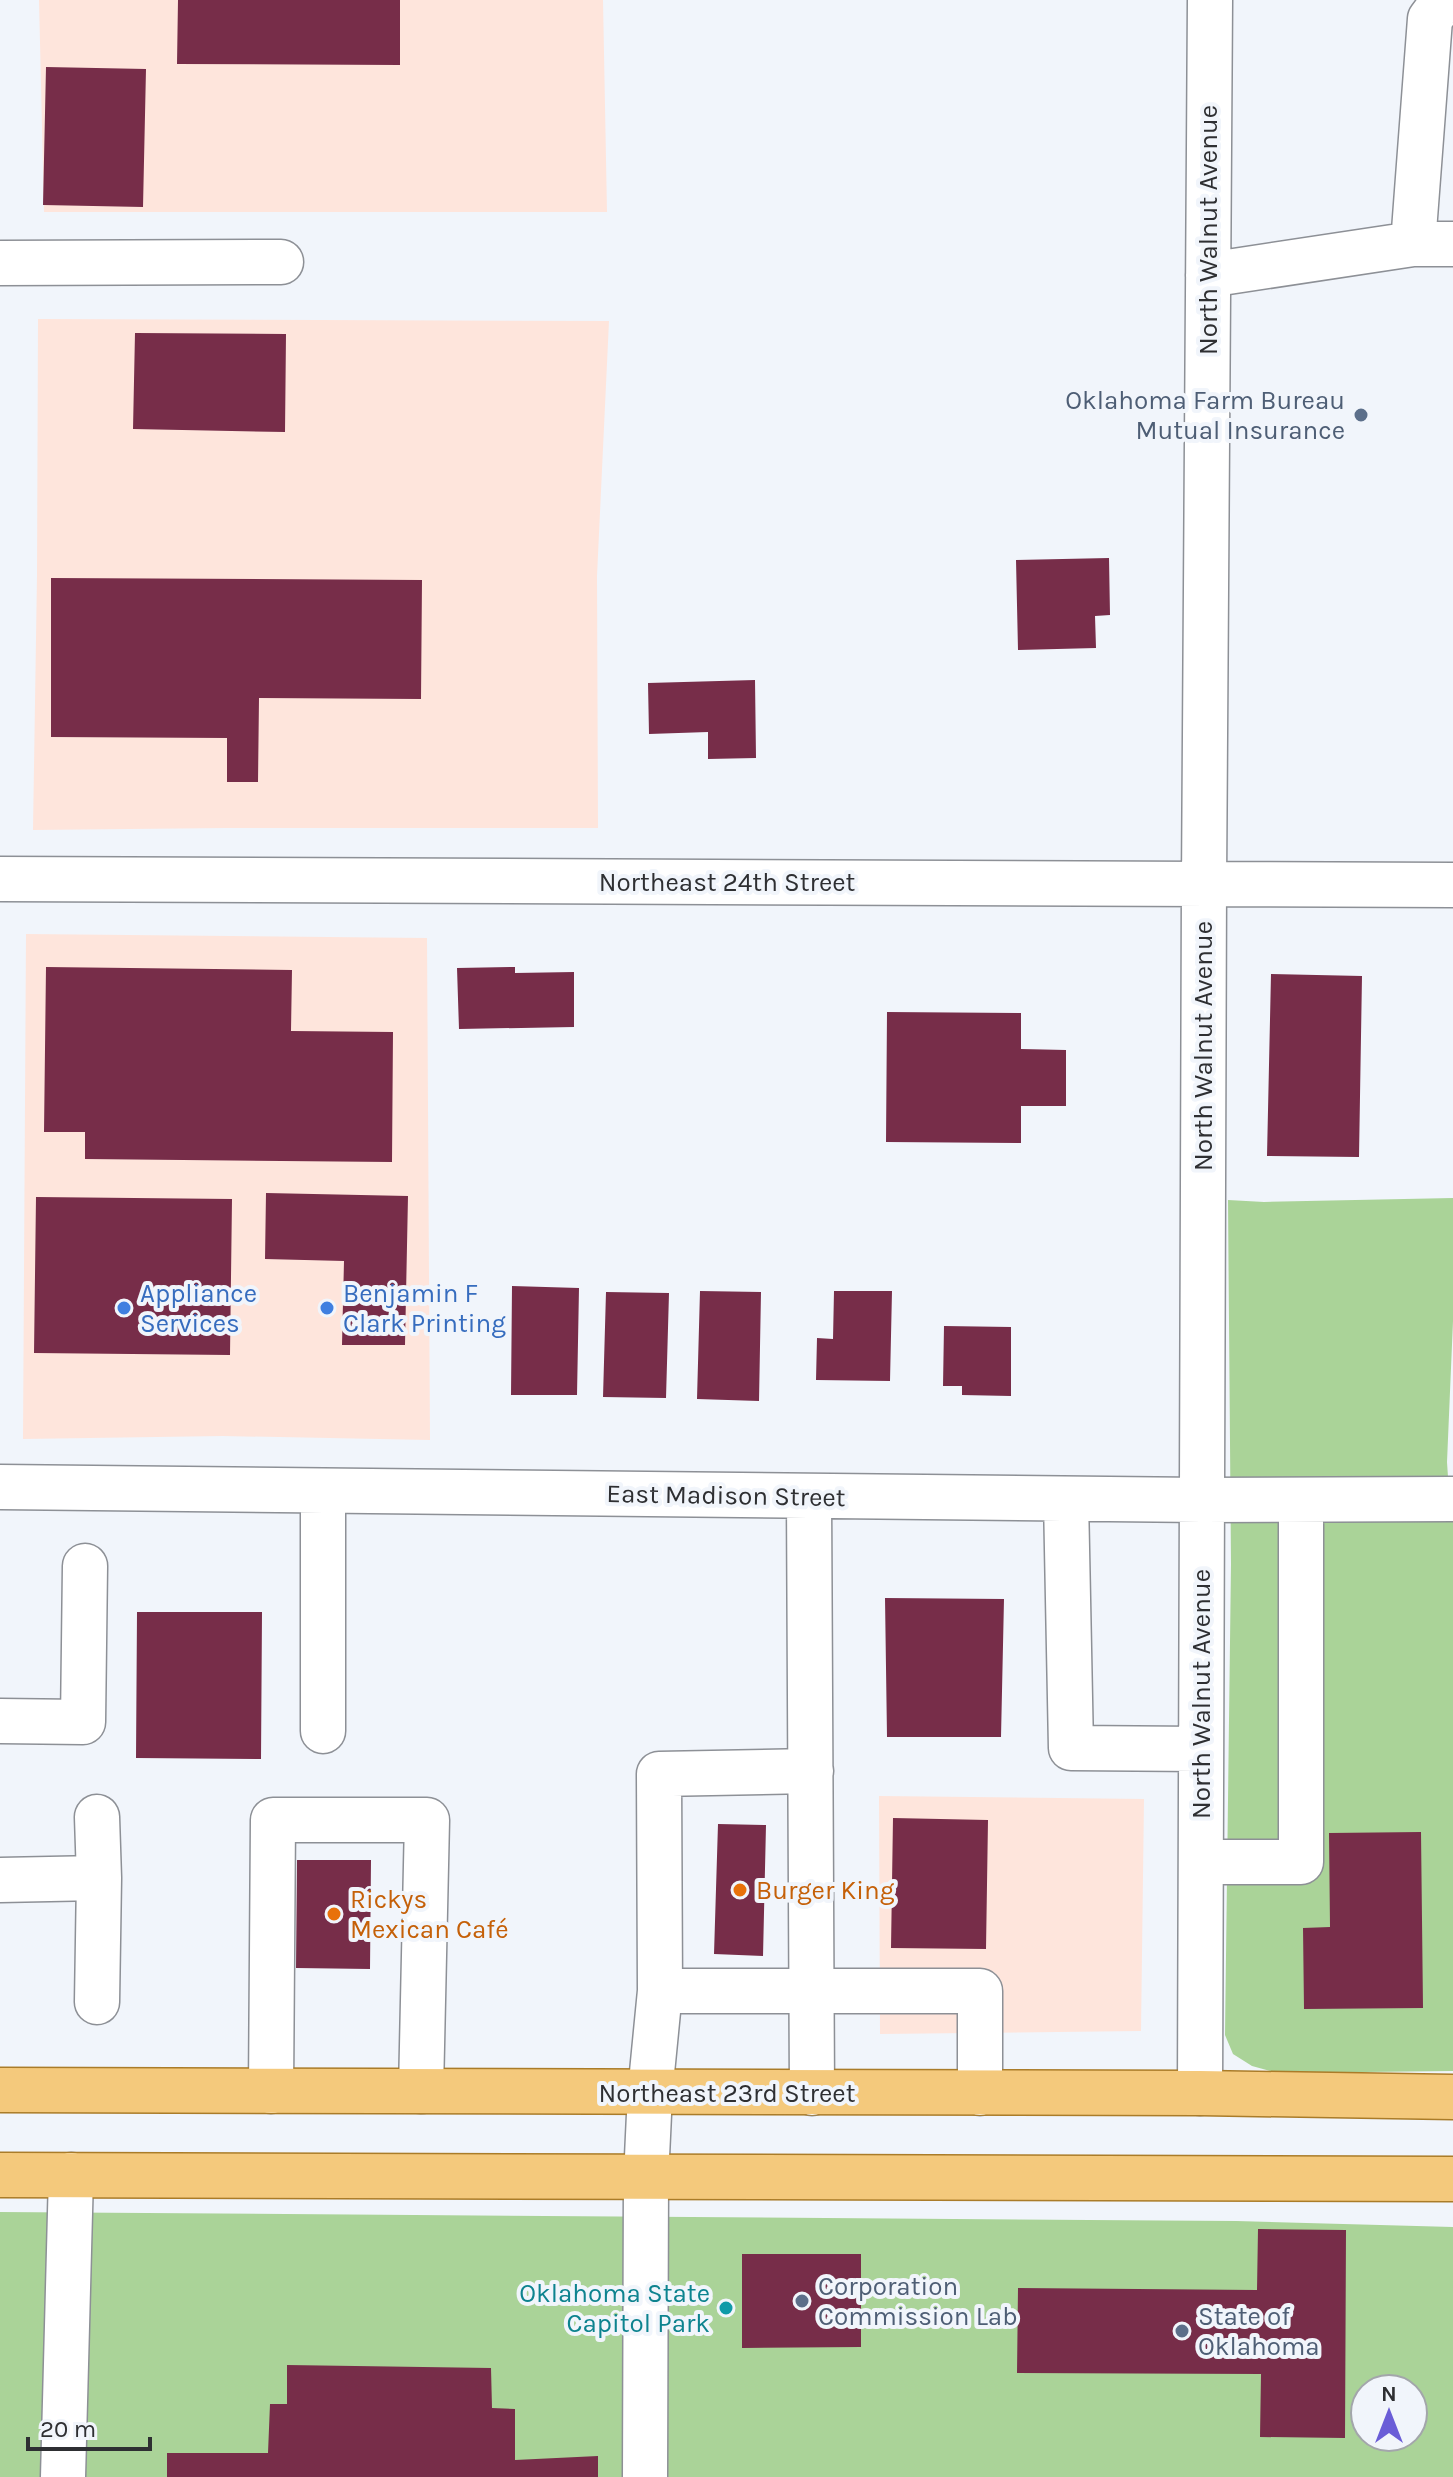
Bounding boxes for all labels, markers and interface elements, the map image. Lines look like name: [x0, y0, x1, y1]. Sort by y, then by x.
street label: North Walnut Avenue: [1193, 105, 1224, 355]
place label: Oklahoma Farm Bureau Mutual Insurance: [1065, 385, 1345, 446]
marker: Oklahoma Farm Bureau Mutual Insurance: [1352, 406, 1370, 424]
street label: Northeast 24th Street: [599, 867, 856, 898]
street label: North Walnut Avenue: [1188, 921, 1219, 1171]
place label: Appliance Services: [140, 1278, 257, 1339]
place label: Benjamin F Clark Printing: [343, 1278, 506, 1339]
marker: Appliance Services: [115, 1299, 133, 1317]
marker: Benjamin F Clark Printing: [318, 1299, 336, 1317]
street label: East Madison Street: [606, 1478, 846, 1513]
street label: North Walnut Avenue: [1186, 1569, 1217, 1819]
place label: Burger King: [756, 1875, 895, 1906]
marker: Burger King: [731, 1881, 749, 1899]
place label: Rickys Mexican Café: [350, 1884, 509, 1945]
marker: Rickys Mexican Café: [325, 1905, 343, 1923]
street label: Northeast 23rd Street: [599, 2078, 856, 2109]
place label: Corporation Commission Lab: [818, 2271, 1018, 2332]
place label: Oklahoma State Capitol Park: [519, 2278, 710, 2339]
marker: Corporation Commission Lab: [793, 2292, 811, 2310]
marker: Oklahoma State Capitol Park: [717, 2299, 735, 2317]
place label: State of Oklahoma: [1198, 2301, 1320, 2362]
marker: State of Oklahoma: [1173, 2322, 1191, 2340]
north arrow: [1349, 2373, 1429, 2453]
text: N: [1381, 2381, 1397, 2407]
scale bar: [28, 2401, 150, 2451]
text: 20 m: [40, 2415, 96, 2443]

